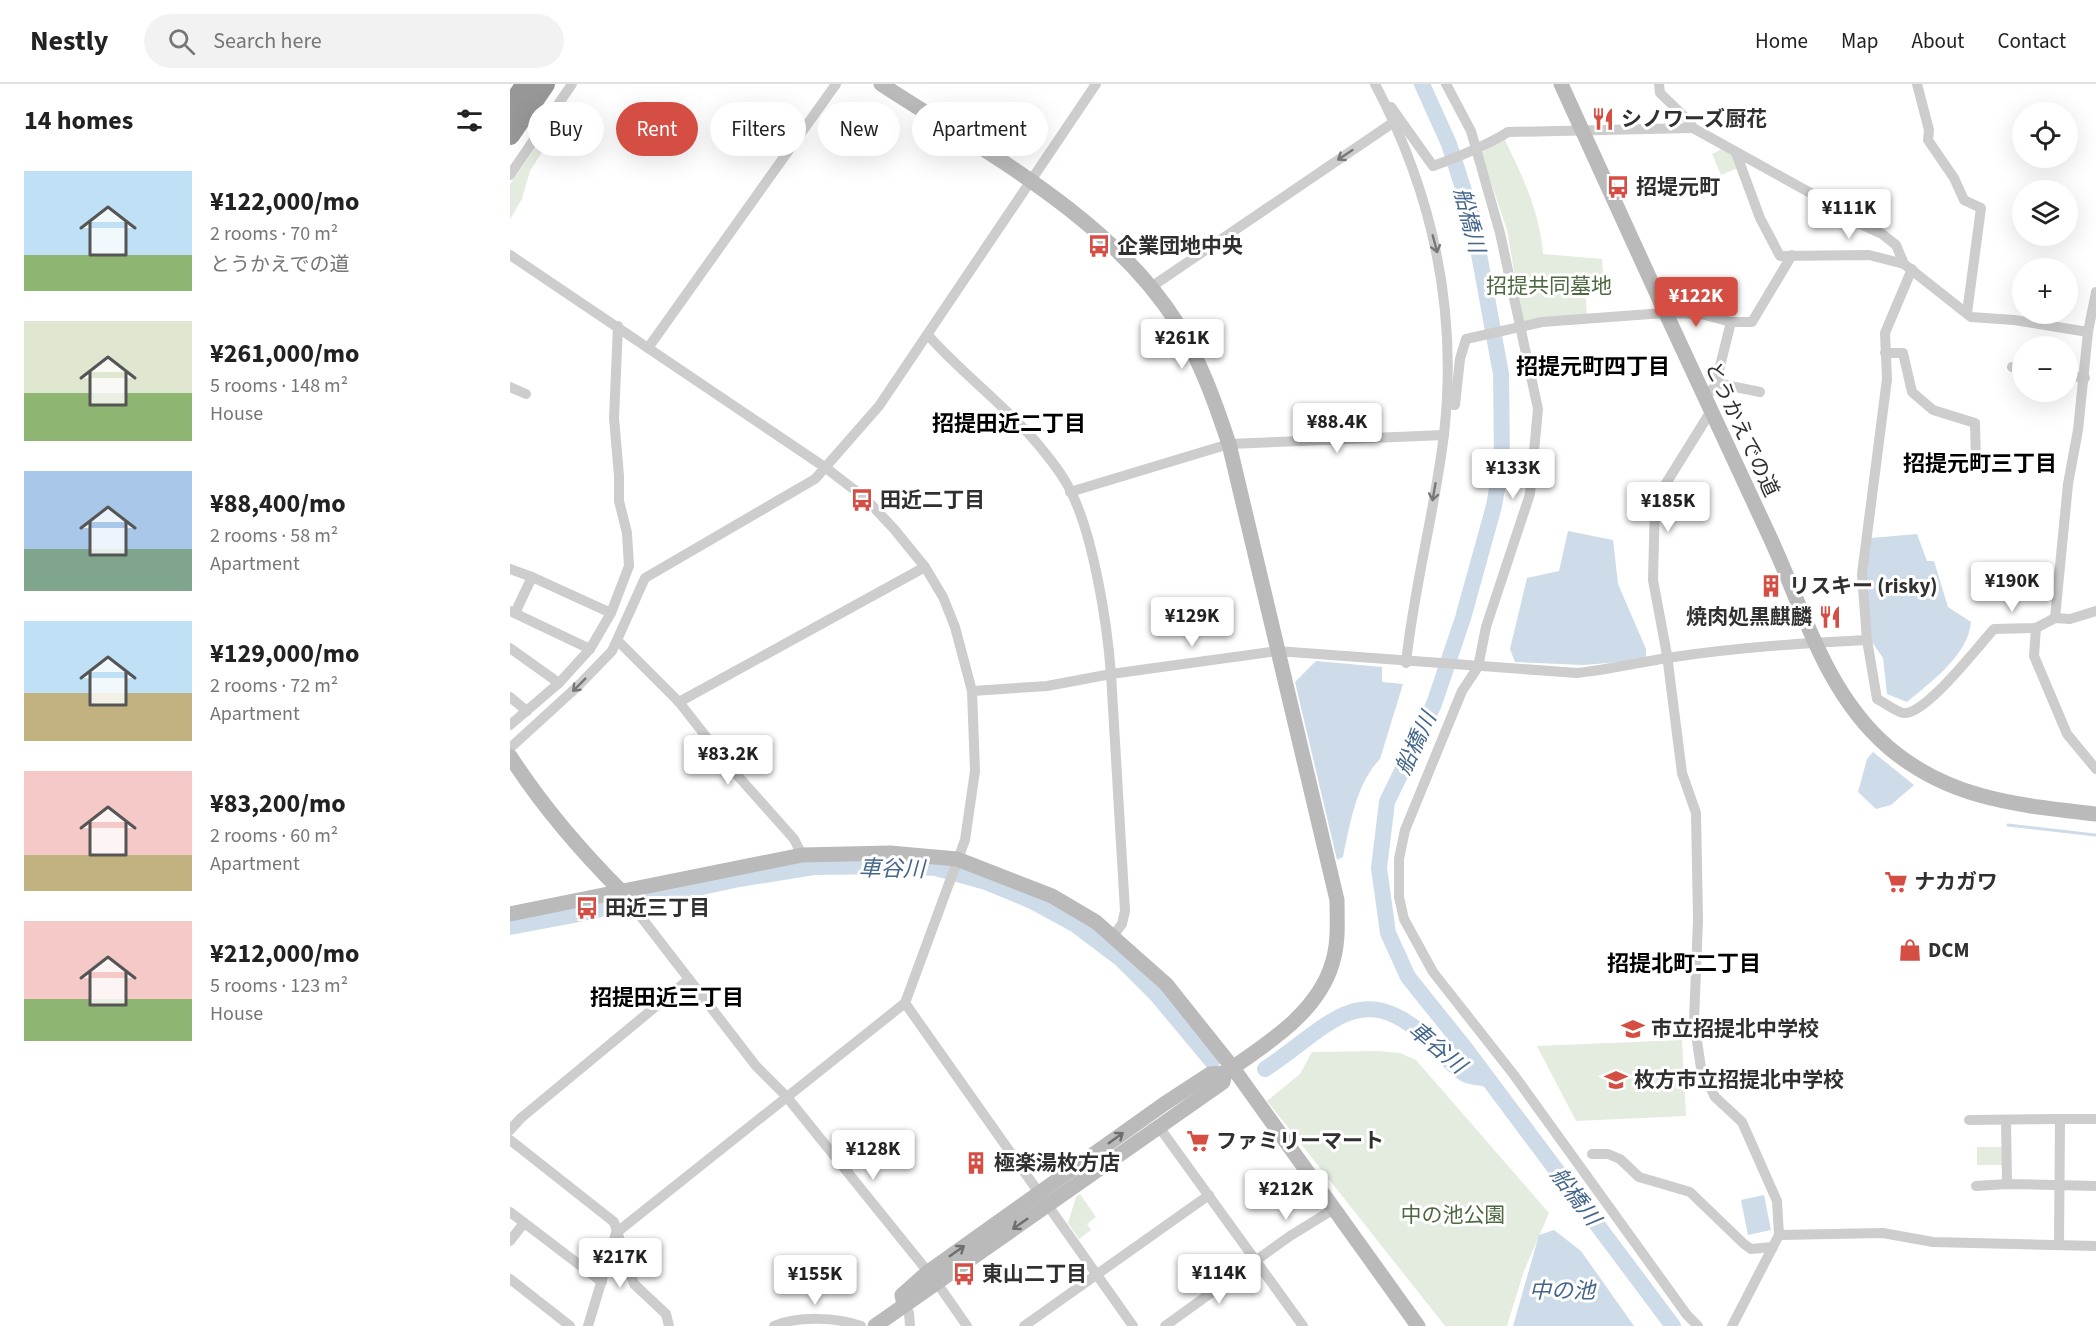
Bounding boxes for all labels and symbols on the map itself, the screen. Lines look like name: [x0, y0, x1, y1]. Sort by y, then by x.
place label: シノワーズ厨花: [1621, 104, 1767, 134]
restaurant icon: シノワーズ厨花: [1590, 106, 1616, 132]
one-way arrow: [1338, 149, 1354, 161]
place label: 招堤元町: [1636, 172, 1720, 202]
bus stop icon: 招堤元町: [1605, 174, 1631, 200]
water label: 船橋川: [1446, 184, 1493, 258]
pin: ¥111K: [1807, 189, 1891, 240]
place label: 企業団地中央: [1117, 231, 1243, 261]
bus stop icon: 企業団地中央: [1086, 233, 1112, 259]
one-way arrow: [1430, 235, 1442, 254]
park label: 招提共同墓地: [1486, 271, 1612, 301]
pin: ¥122K: [1654, 277, 1738, 328]
pin: ¥261K: [1140, 319, 1224, 370]
district label: 招提元町四丁目: [1516, 351, 1670, 383]
street label: とうかえでの道: [1697, 356, 1787, 502]
pin: ¥88.4K: [1288, 403, 1386, 454]
district label: 招提田近二丁目: [932, 408, 1086, 440]
district label: 招提元町三丁目: [1903, 448, 2057, 480]
pin: ¥133K: [1471, 449, 1555, 500]
one-way arrow: [1429, 482, 1440, 502]
pin: ¥185K: [1626, 482, 1710, 533]
place label: 田近二丁目: [880, 485, 985, 515]
bus stop icon: 田近二丁目: [849, 487, 875, 513]
pin: ¥190K: [1970, 562, 2054, 613]
place label: リスキー (risky): [1789, 571, 1938, 601]
building icon: リスキー (risky): [1758, 573, 1784, 599]
pin: ¥129K: [1150, 597, 1234, 648]
place label: 焼肉処黒麒麟: [1686, 602, 1812, 632]
restaurant icon: 焼肉処黒麒麟: [1817, 604, 1843, 630]
one-way arrow: [572, 677, 587, 692]
water label: 船橋川: [1387, 705, 1445, 780]
pin: ¥83.2K: [679, 735, 777, 786]
water label: 車谷川: [859, 852, 927, 886]
place label: ナカガワ: [1914, 867, 1998, 897]
supermarket icon: ナカガワ: [1883, 869, 1909, 895]
place label: 田近三丁目: [605, 893, 710, 923]
bus stop icon: 田近三丁目: [574, 895, 600, 921]
place label: DCM: [1928, 935, 1970, 965]
shop icon: DCM: [1897, 937, 1923, 963]
district label: 招提北町二丁目: [1607, 948, 1761, 980]
district label: 招提田近三丁目: [590, 982, 744, 1014]
water label: 車谷川: [1402, 1014, 1474, 1083]
place label: 市立招提北中学校: [1651, 1014, 1819, 1044]
school or university icon: 市立招提北中学校: [1620, 1016, 1646, 1042]
place label: 枚方市立招提北中学校: [1634, 1065, 1844, 1095]
school or university icon: 枚方市立招提北中学校: [1603, 1067, 1629, 1093]
place label: ファミリーマート: [1216, 1126, 1384, 1156]
supermarket icon: ファミリーマート: [1185, 1128, 1211, 1154]
pin: ¥128K: [831, 1130, 915, 1181]
one-way arrow: [1108, 1132, 1124, 1144]
place label: 極楽湯枚方店: [994, 1148, 1120, 1178]
building icon: 極楽湯枚方店: [963, 1150, 989, 1176]
water label: 船橋川: [1543, 1161, 1609, 1234]
pin: ¥212K: [1244, 1170, 1328, 1221]
park label: 中の池公園: [1401, 1200, 1506, 1230]
one-way arrow: [1012, 1218, 1029, 1230]
pin: ¥217K: [578, 1238, 662, 1289]
one-way arrow: [949, 1245, 965, 1257]
pin: ¥114K: [1177, 1254, 1261, 1305]
pin: ¥155K: [773, 1255, 857, 1306]
place label: 東山二丁目: [982, 1259, 1087, 1289]
bus stop icon: 東山二丁目: [951, 1261, 977, 1287]
water label: 中の池: [1529, 1275, 1597, 1307]

